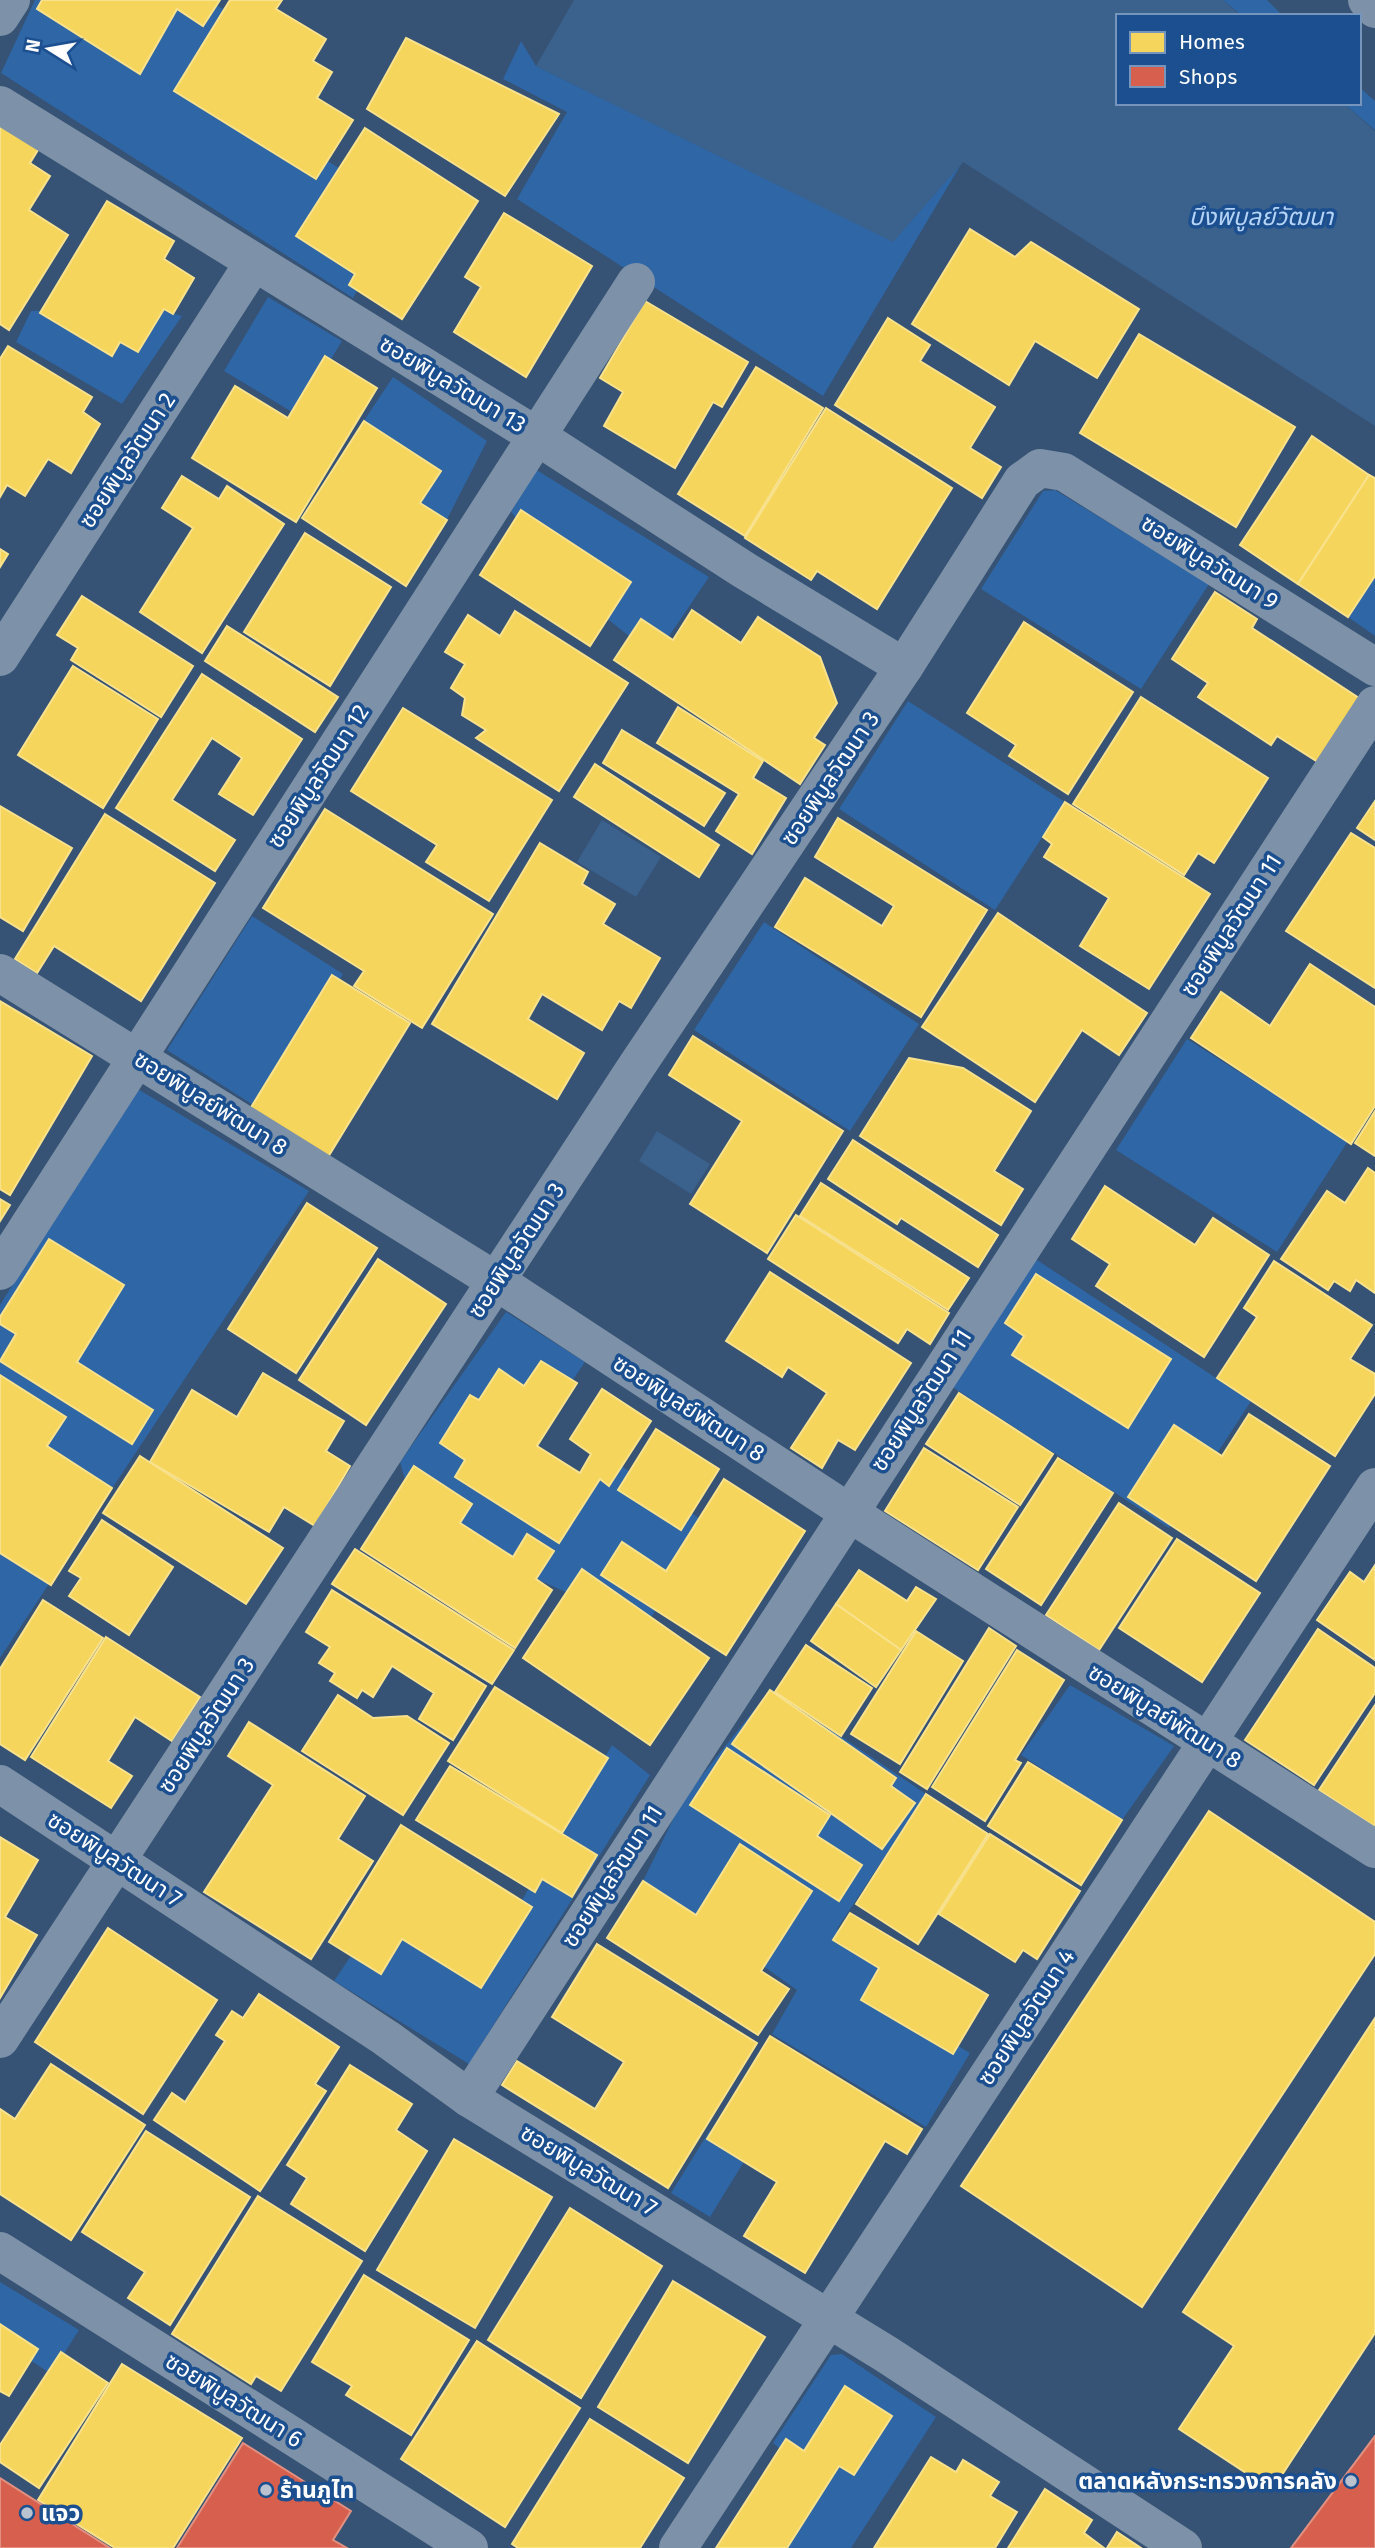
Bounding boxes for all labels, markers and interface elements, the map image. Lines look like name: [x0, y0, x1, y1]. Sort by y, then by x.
north arrow: [14, 14, 84, 84]
legend: [1116, 14, 1361, 105]
text: Homes: [1179, 29, 1245, 55]
text: N: [20, 37, 45, 54]
text: Shops: [1179, 64, 1237, 90]
water label: บึงพิบูลย์วัฒนา: [1189, 203, 1334, 232]
street label: ซอยพิบูลวัฒนา 13: [374, 329, 531, 440]
street label: ซอยพิบูลวัฒนา 2: [73, 387, 182, 533]
street label: ซอยพิบูลวัฒนา 9: [1136, 509, 1284, 616]
street label: ซอยพิบูลวัฒนา 12: [261, 699, 376, 854]
street label: ซอยพิบูลวัฒนา 3: [775, 706, 886, 851]
street label: ซอยพิบูลวัฒนา 11: [1175, 849, 1288, 1002]
street label: ซอยพิบูลย์พัฒนา 8: [129, 1045, 293, 1162]
street label: ซอยพิบูลวัฒนา 3: [462, 1177, 571, 1323]
street label: ซอยพิบูลวัฒนา 11: [865, 1324, 978, 1477]
street label: ซอยพิบูลย์พัฒนา 8: [607, 1349, 770, 1468]
street label: ซอยพิบูลวัฒนา 3: [152, 1652, 261, 1798]
street label: ซอยพิบูลย์พัฒนา 8: [1083, 1658, 1247, 1775]
street label: ซอยพิบูลวัฒนา 11: [556, 1800, 669, 1953]
street label: ซอยพิบูลวัฒนา 7: [42, 1805, 187, 1914]
street label: ซอยพิบูลวัฒนา 4: [972, 1944, 1081, 2091]
street label: ซอยพิบูลวัฒนา 7: [515, 2118, 662, 2223]
street label: ซอยพิบูลวัฒนา 6: [160, 2347, 308, 2454]
place label: ตลาดหลังกระทรวงการคลัง: [1078, 2467, 1337, 2495]
marker: ตลาดหลังกระทรวงการคลัง: [1343, 2473, 1359, 2489]
place label: ร้านภูไท: [280, 2476, 354, 2504]
marker: ร้านภูไท: [258, 2482, 274, 2498]
place label: แจว: [41, 2499, 80, 2527]
marker: แจว: [19, 2505, 35, 2521]

